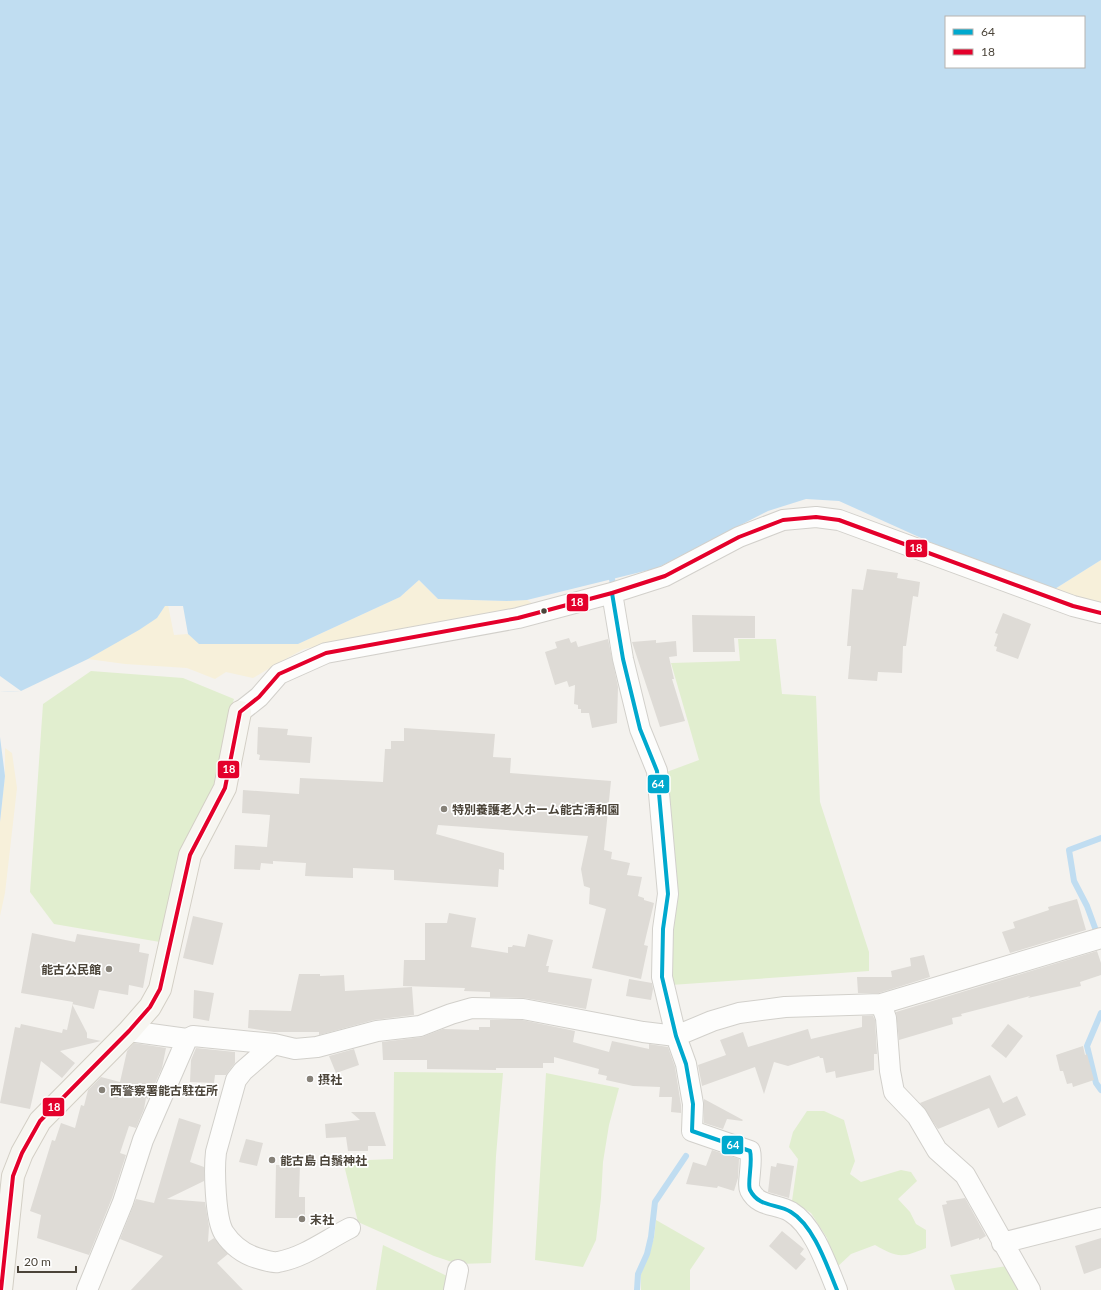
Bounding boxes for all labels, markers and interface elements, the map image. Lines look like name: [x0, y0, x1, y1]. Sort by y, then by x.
legend: [945, 16, 1085, 68]
text: 64: [981, 24, 995, 39]
text: 18: [981, 44, 995, 59]
line badge: 18: [905, 539, 928, 558]
text: 18: [910, 541, 922, 554]
line badge: 18: [566, 593, 589, 612]
text: 18: [571, 595, 583, 608]
unlabelled marker: [539, 606, 549, 616]
line badge: 18: [217, 760, 240, 779]
text: 18: [223, 762, 235, 775]
line badge: 64: [647, 774, 670, 794]
text: 64: [652, 777, 665, 790]
place label: 特別養護老人ホーム能古清和園: [452, 802, 620, 817]
marker: 特別養護老人ホーム能古清和園: [439, 804, 449, 814]
place label: 能古公民館: [41, 962, 101, 977]
marker: 能古公民館: [104, 964, 114, 974]
place label: 摂社: [318, 1072, 342, 1087]
marker: 摂社: [305, 1074, 315, 1084]
place label: 西警察署能古駐在所: [110, 1083, 218, 1098]
marker: 西警察署能古駐在所: [97, 1085, 107, 1095]
line badge: 18: [42, 1097, 65, 1117]
text: 18: [48, 1100, 60, 1113]
line badge: 64: [721, 1135, 744, 1155]
text: 64: [727, 1138, 740, 1151]
place label: 能古島 白鬚神社: [280, 1153, 367, 1168]
marker: 能古島 白鬚神社: [267, 1155, 277, 1165]
place label: 末社: [310, 1212, 334, 1227]
marker: 末社: [297, 1214, 307, 1224]
scale bar: [18, 1248, 76, 1274]
text: 20 m: [24, 1254, 51, 1269]

